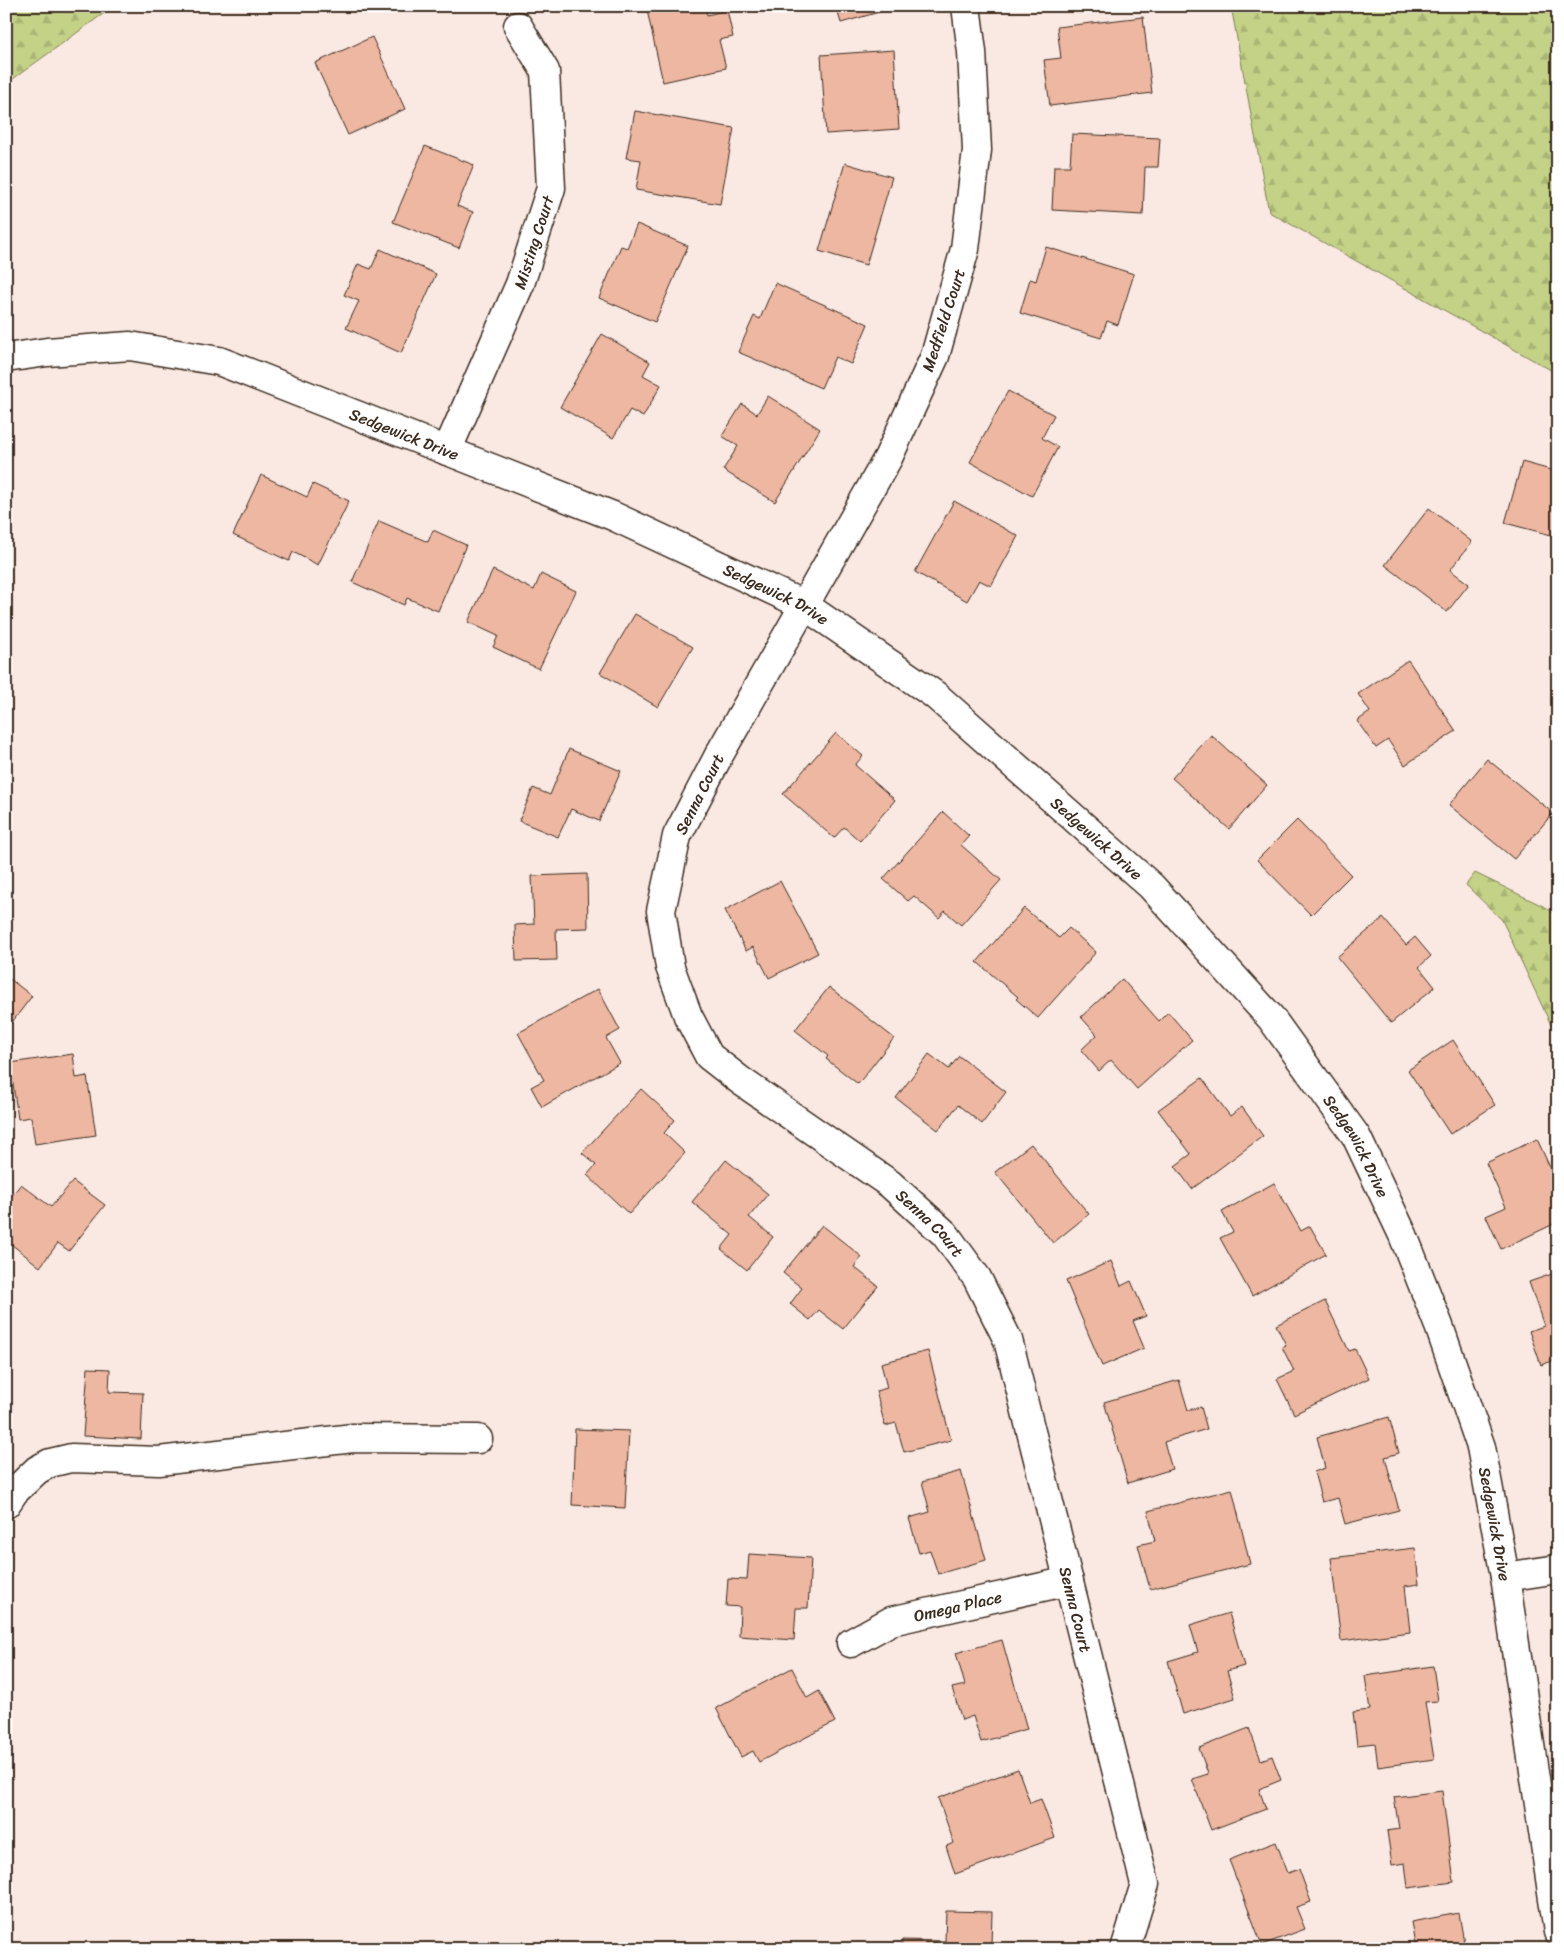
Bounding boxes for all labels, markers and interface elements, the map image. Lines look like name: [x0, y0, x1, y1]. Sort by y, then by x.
street label: Misting Court: [505, 192, 563, 293]
street label: Medfield Court: [913, 265, 974, 376]
street label: Sedgewick Drive: [345, 400, 463, 469]
street label: Sedgewick Drive: [718, 555, 835, 633]
street label: Senna Court: [667, 749, 732, 840]
street label: Sedgewick Drive: [1044, 789, 1149, 888]
street label: Sedgewick Drive: [1315, 1088, 1397, 1203]
street label: Senna Court: [889, 1182, 971, 1263]
street label: Sedgewick Drive: [1470, 1465, 1519, 1584]
street label: Senna Court: [1051, 1563, 1100, 1656]
street label: Omega Place: [911, 1583, 1005, 1630]

